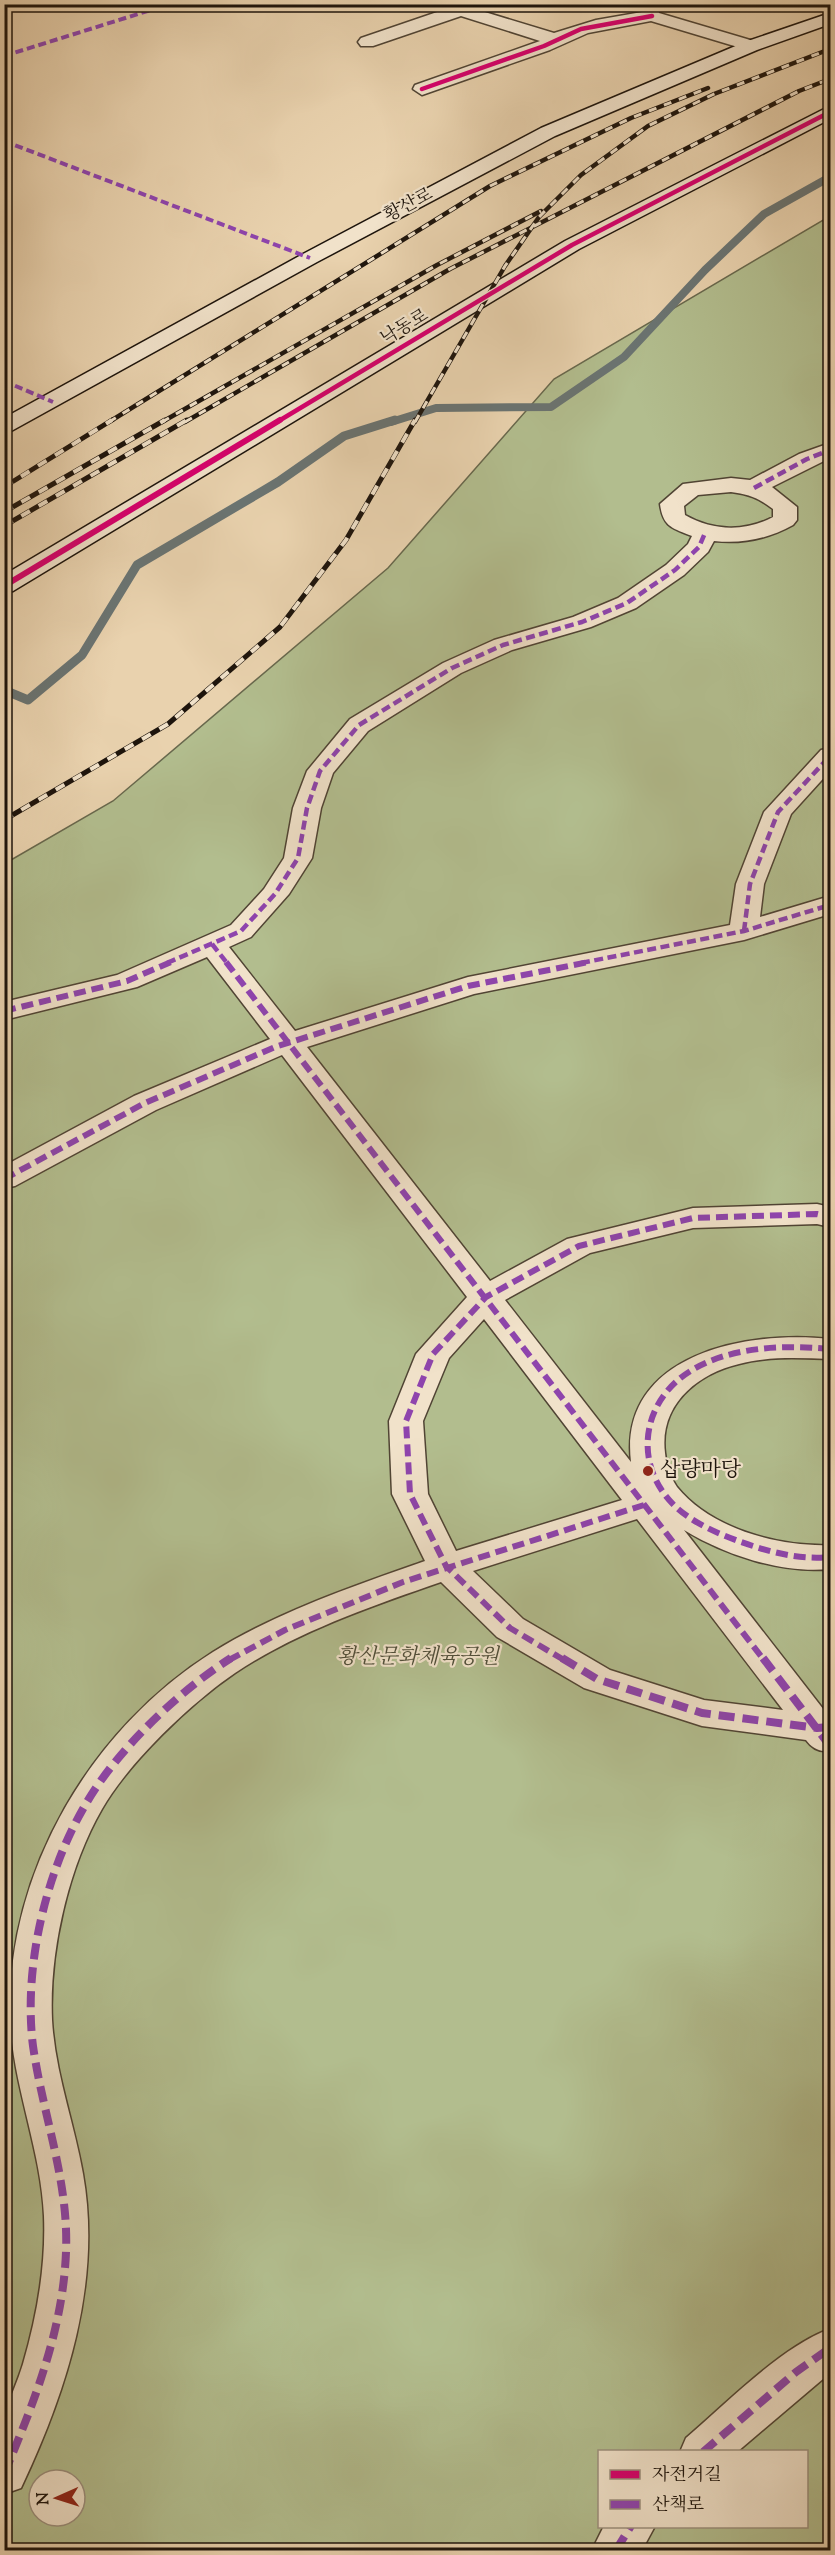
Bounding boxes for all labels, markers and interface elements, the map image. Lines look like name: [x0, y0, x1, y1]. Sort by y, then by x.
street label: 황산로: [380, 182, 438, 230]
street label: 낙동로: [376, 303, 434, 353]
place label: 삽량마당: [660, 1456, 742, 1486]
marker: 삽량마당: [641, 1464, 655, 1478]
park label: 황산문화체육공원: [337, 1643, 501, 1673]
legend: [598, 2450, 808, 2528]
text: 자전거길: [652, 2463, 722, 2489]
north arrow: [27, 2468, 87, 2528]
text: N: [33, 2491, 56, 2506]
text: 산책로: [652, 2493, 704, 2519]

